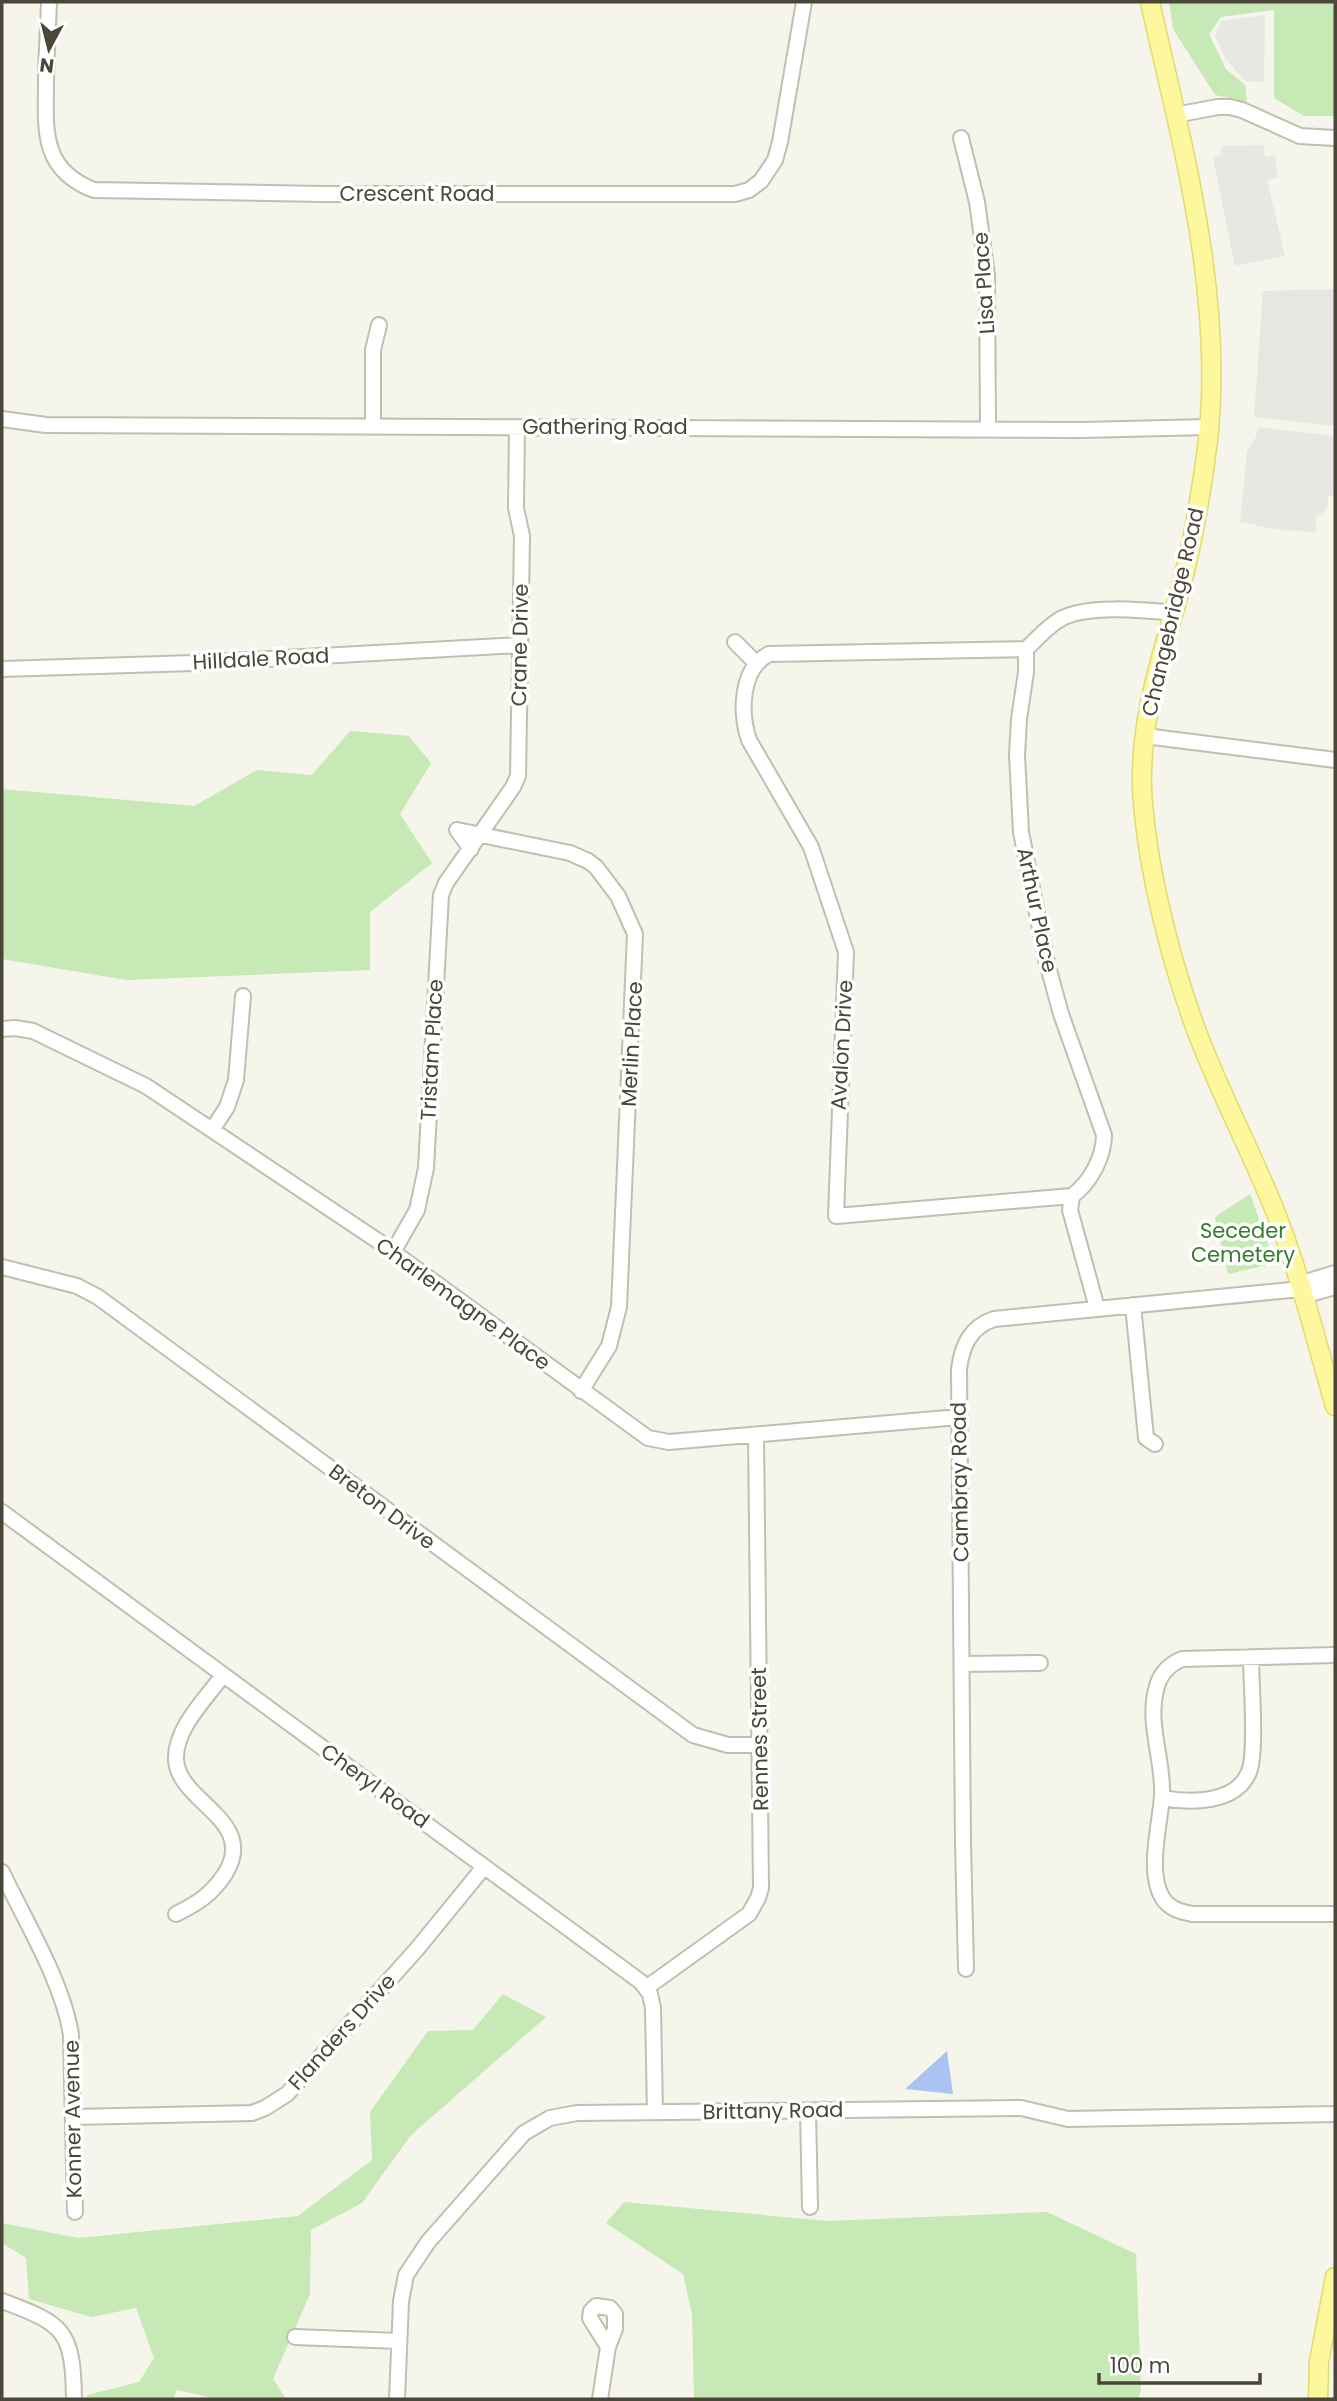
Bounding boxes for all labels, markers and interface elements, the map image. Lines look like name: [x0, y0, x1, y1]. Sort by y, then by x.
north arrow: [14, 14, 84, 84]
text: N: [38, 51, 56, 80]
street label: Crescent Road: [339, 179, 495, 208]
street label: Lisa Place: [965, 231, 1002, 335]
street label: Gathering Road: [522, 412, 688, 441]
street label: Changebridge Road: [1134, 505, 1211, 719]
street label: Crane Drive: [504, 583, 535, 707]
street label: Hilldale Road: [192, 640, 330, 677]
street label: Arthur Place: [1010, 845, 1065, 975]
street label: Tristam Place: [413, 978, 450, 1121]
street label: Avalon Drive: [824, 979, 859, 1111]
street label: Merlin Place: [614, 980, 649, 1107]
park label: Seceder Cemetery: [1191, 1216, 1295, 1269]
street label: Charlemagne Place: [370, 1230, 556, 1377]
street label: Cambray Road: [944, 1402, 975, 1562]
street label: Breton Drive: [323, 1457, 442, 1556]
street label: Rennes Street: [744, 1667, 775, 1811]
street label: Cheryl Road: [315, 1736, 435, 1835]
street label: Flanders Drive: [281, 1967, 402, 2096]
street label: Konner Avenue: [57, 2040, 88, 2198]
street label: Brittany Road: [702, 2095, 844, 2126]
scale bar: [1099, 2342, 1260, 2386]
text: 100 m: [1110, 2351, 1170, 2380]

